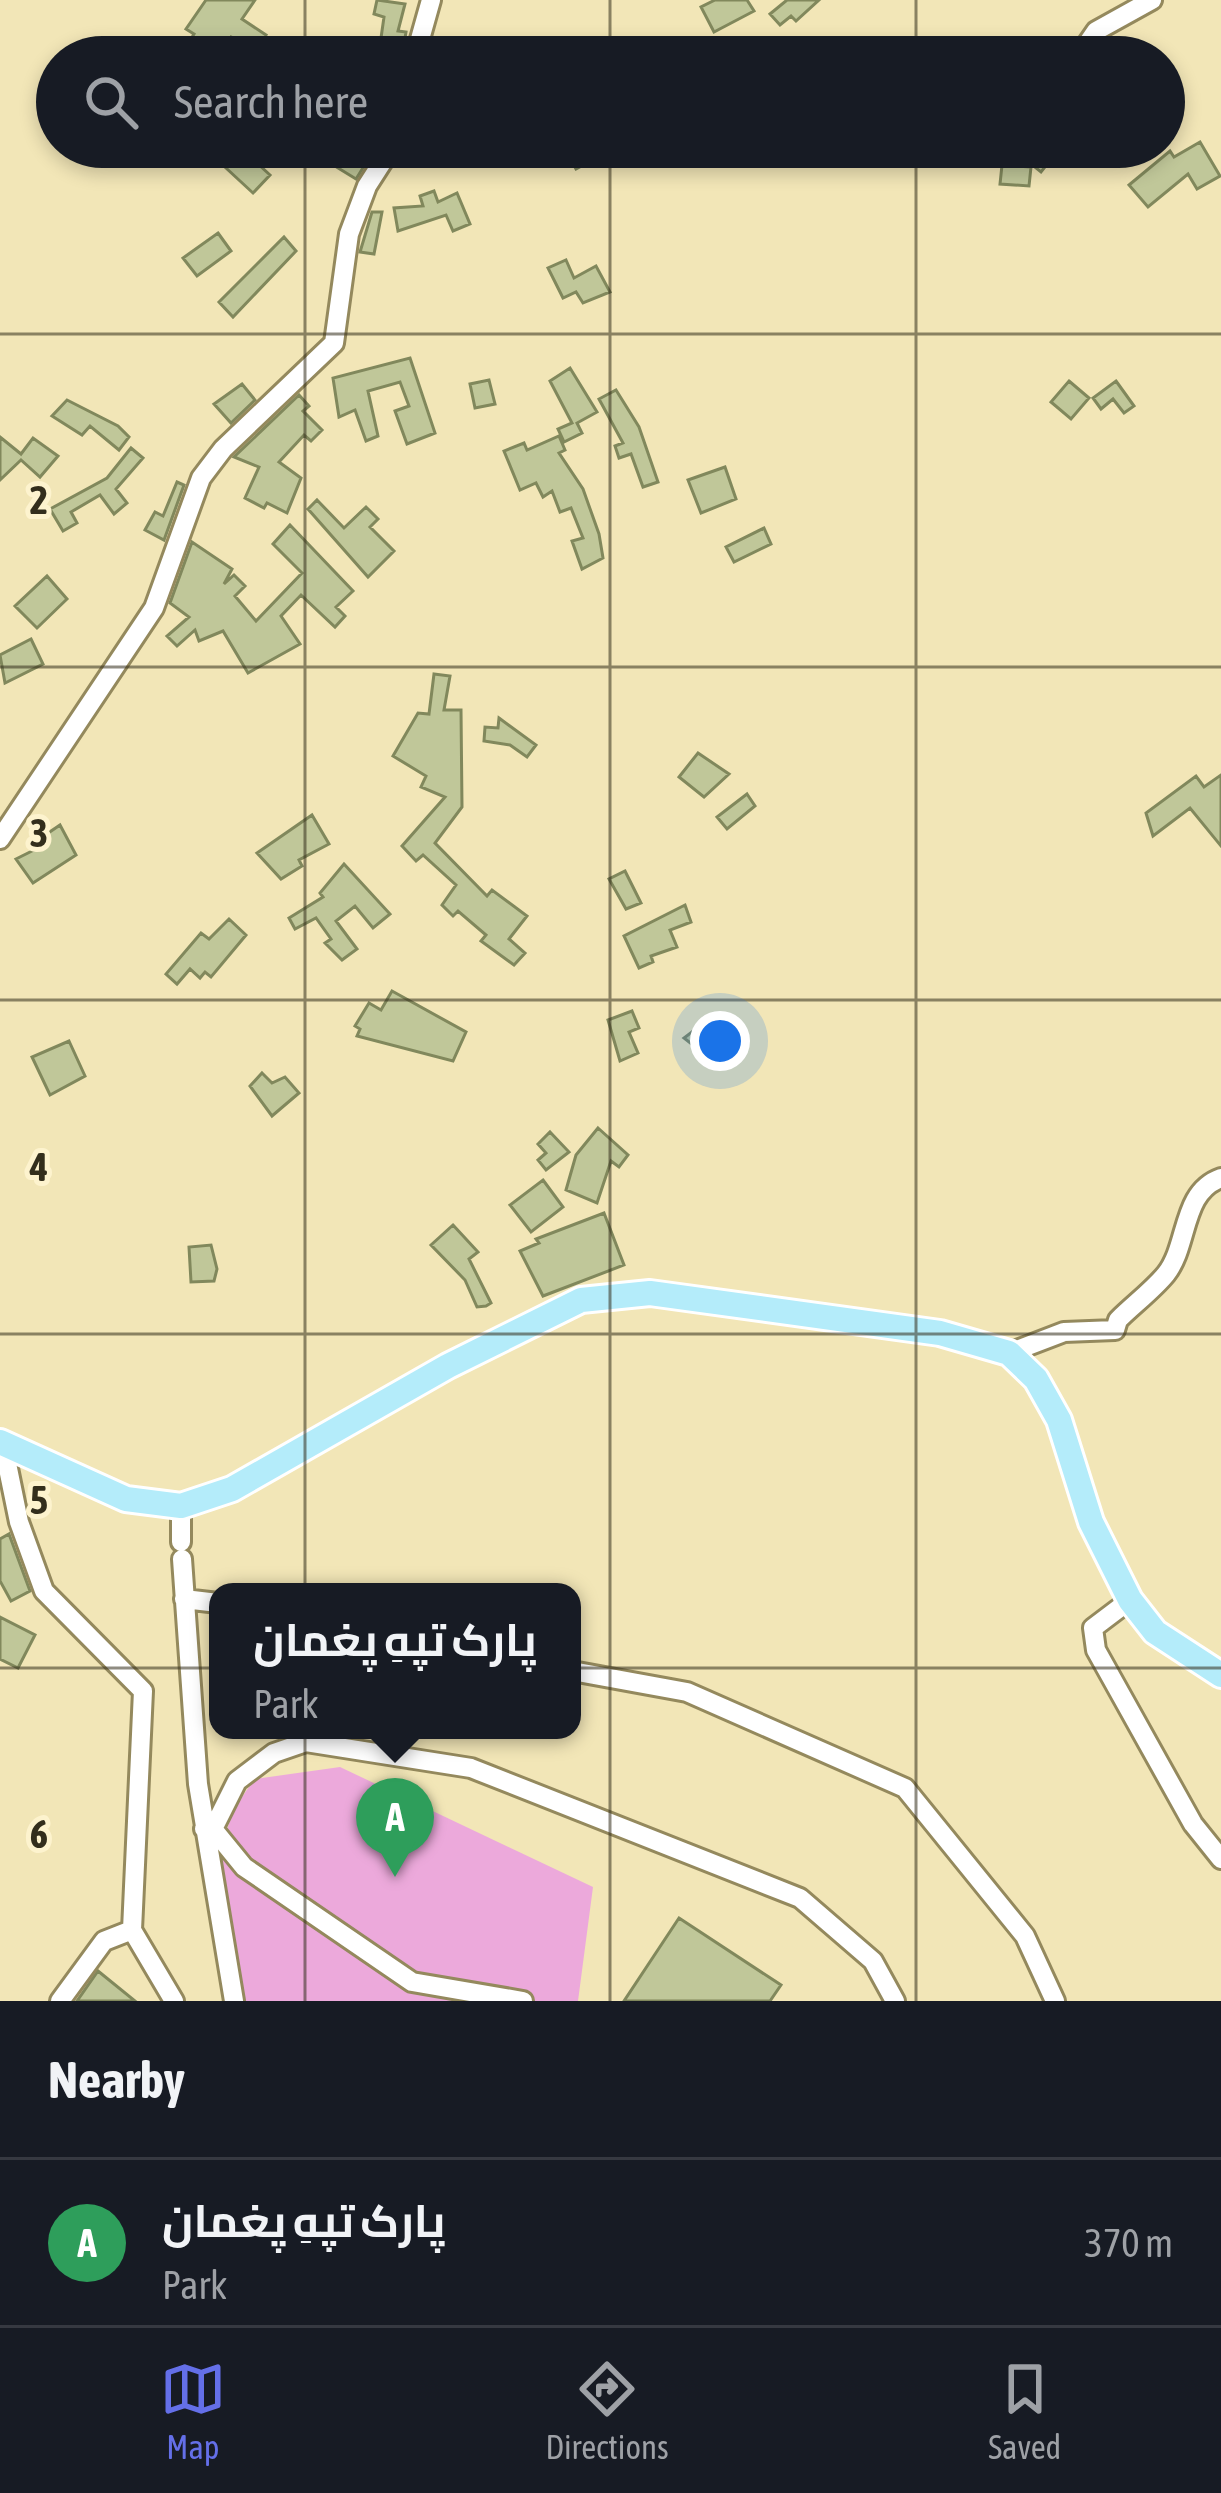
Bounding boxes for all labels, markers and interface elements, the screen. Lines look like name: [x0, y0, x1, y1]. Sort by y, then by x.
search box: [36, 36, 1185, 168]
icon: search: [78, 69, 144, 135]
text: Search here: [174, 76, 368, 128]
text: 2: [30, 478, 48, 522]
text: 3: [30, 811, 48, 855]
your location: [690, 1011, 750, 1071]
text: 4: [29, 1145, 48, 1189]
text: 5: [30, 1478, 48, 1522]
popup: [209, 1583, 581, 1739]
text: پارک تپهِ پغمان: [253, 1614, 537, 1666]
text: Park: [253, 1682, 318, 1726]
pin: A: [356, 1778, 434, 1877]
text: 6: [30, 1812, 48, 1856]
text: Nearby: [48, 2050, 185, 2109]
text: پارک تپهِ پغمان: [162, 2195, 445, 2247]
text: A: [77, 2221, 97, 2265]
text: 370 m: [1085, 2221, 1173, 2265]
text: Park: [162, 2263, 227, 2307]
tab: Map: [160, 2356, 226, 2466]
tab: Directions: [545, 2356, 669, 2466]
tab: Saved: [988, 2356, 1061, 2466]

